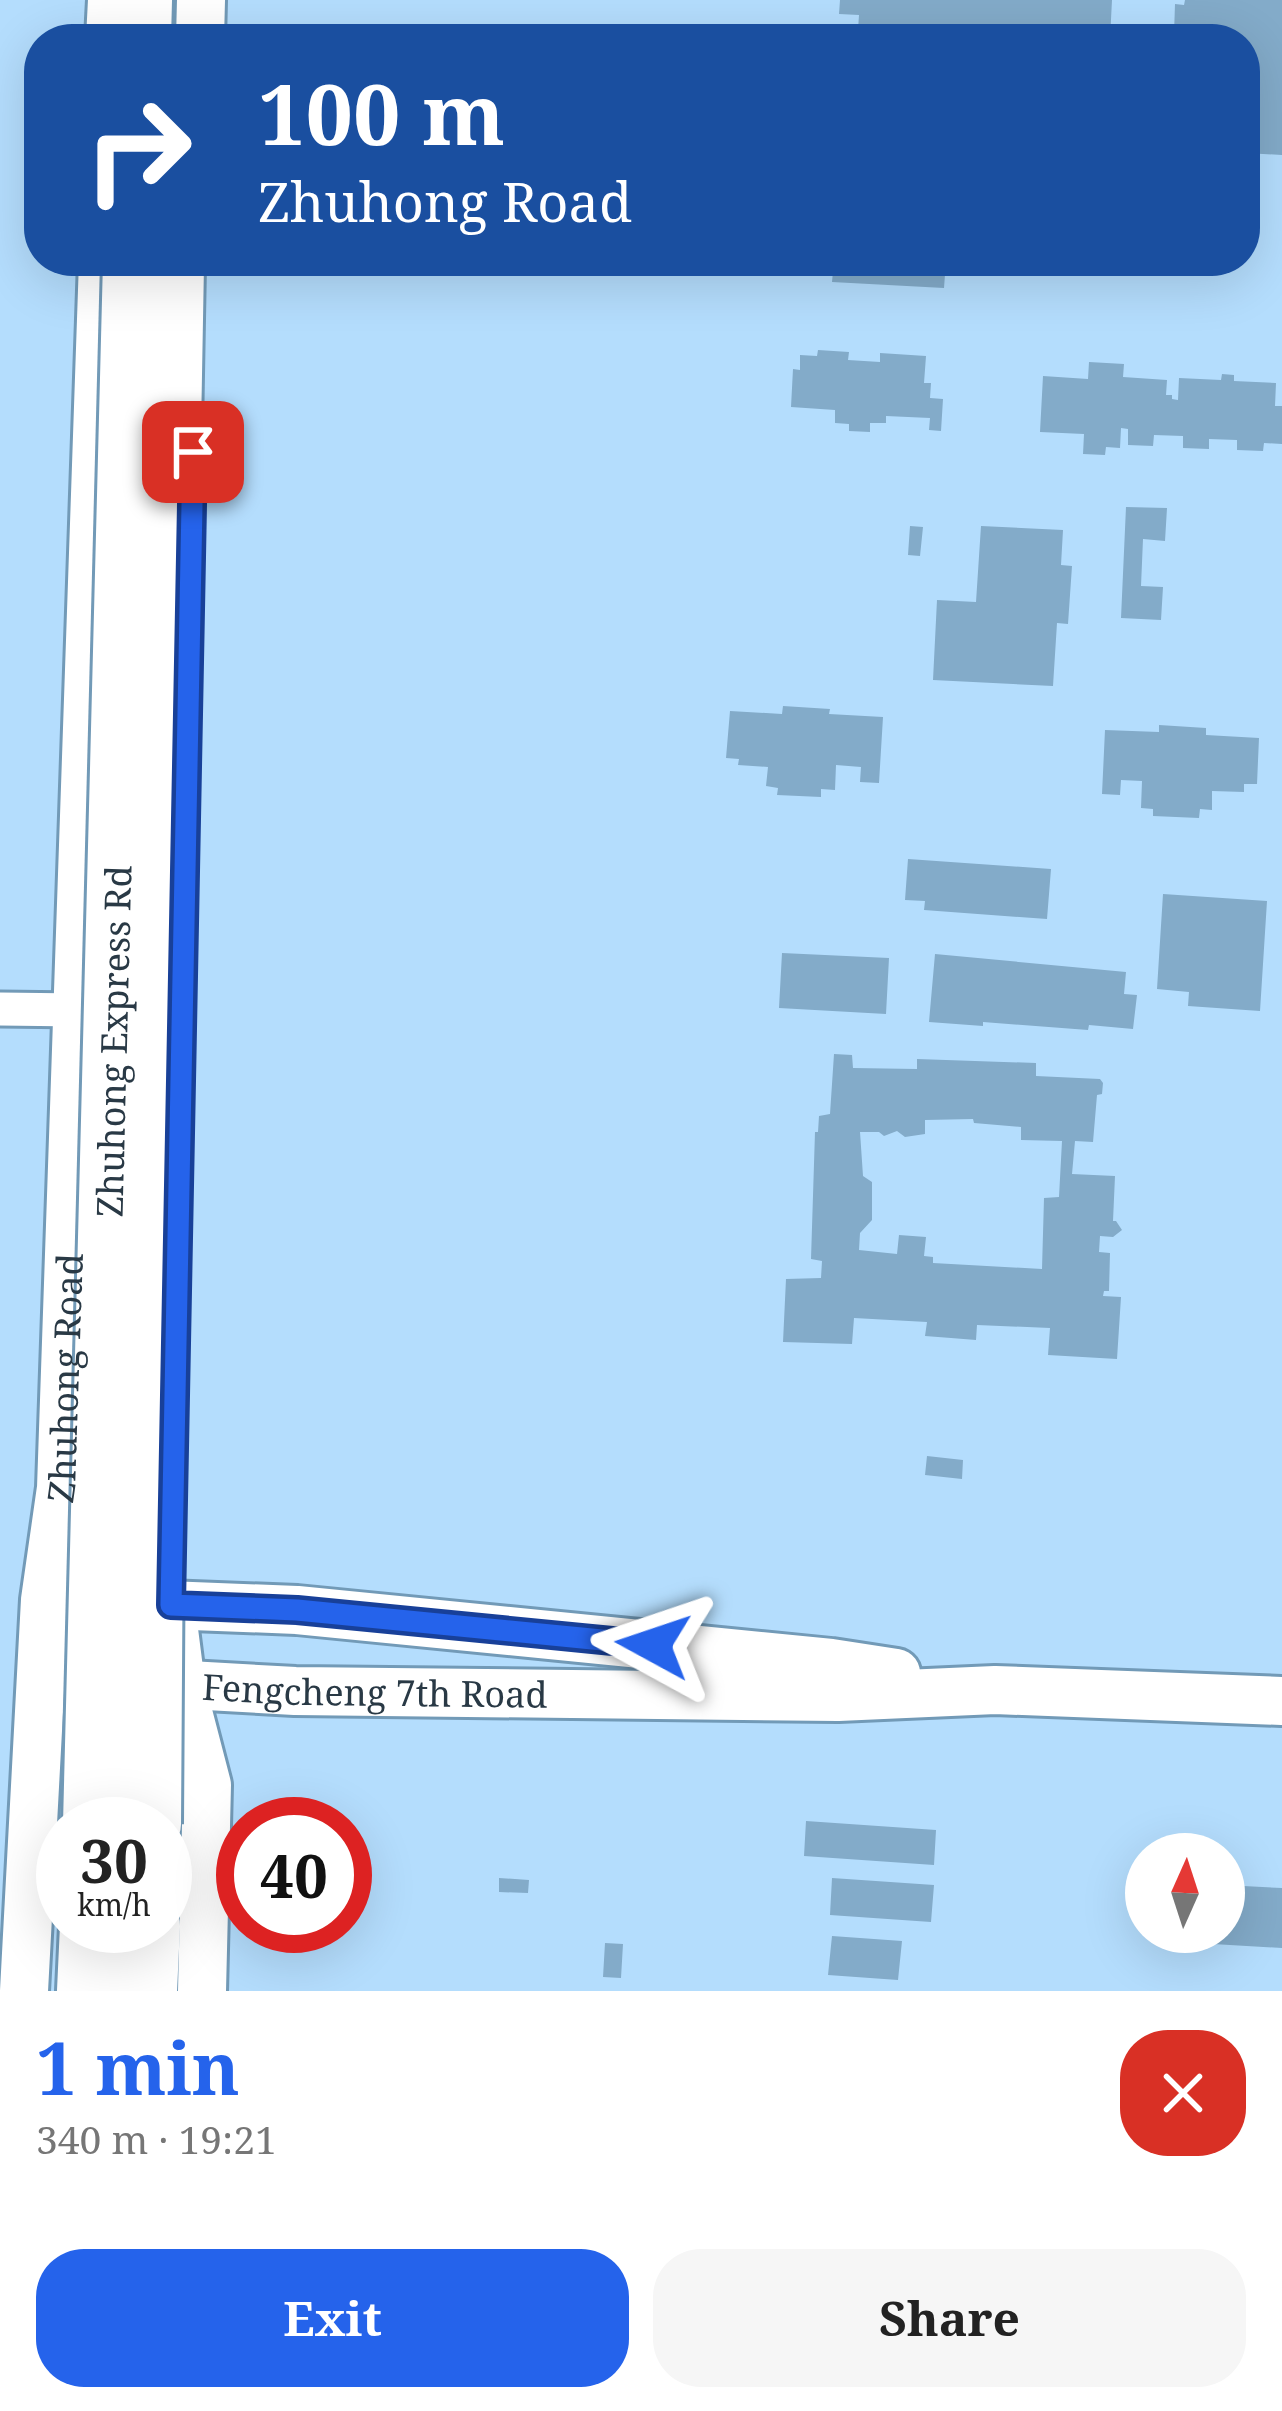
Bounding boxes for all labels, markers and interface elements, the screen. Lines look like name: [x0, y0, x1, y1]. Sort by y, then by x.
text: 100 m: [258, 55, 505, 170]
icon: right: [60, 72, 216, 228]
text: Zhuhong Road: [258, 164, 632, 238]
pin: [142, 401, 244, 503]
icon: arrive: [160, 419, 226, 485]
street label: Zhuhong Express Rd: [84, 865, 142, 1218]
street label: Zhuhong Road: [35, 1252, 94, 1506]
position arrow: [590, 1582, 716, 1708]
street label: Fengcheng 7th Road: [201, 1661, 548, 1718]
speed limit sign: 40: [216, 1797, 372, 1953]
text: 30: [80, 1819, 148, 1901]
north arrow: [1125, 1833, 1245, 1953]
map controls: [1125, 1833, 1245, 1953]
text: km/h: [77, 1884, 151, 1925]
text: 1 min: [36, 2018, 240, 2116]
button: close: [1120, 2030, 1246, 2156]
text: 340 m · 19:21: [36, 2112, 277, 2165]
button: Exit: [36, 2249, 629, 2387]
button: Share: [653, 2249, 1246, 2387]

